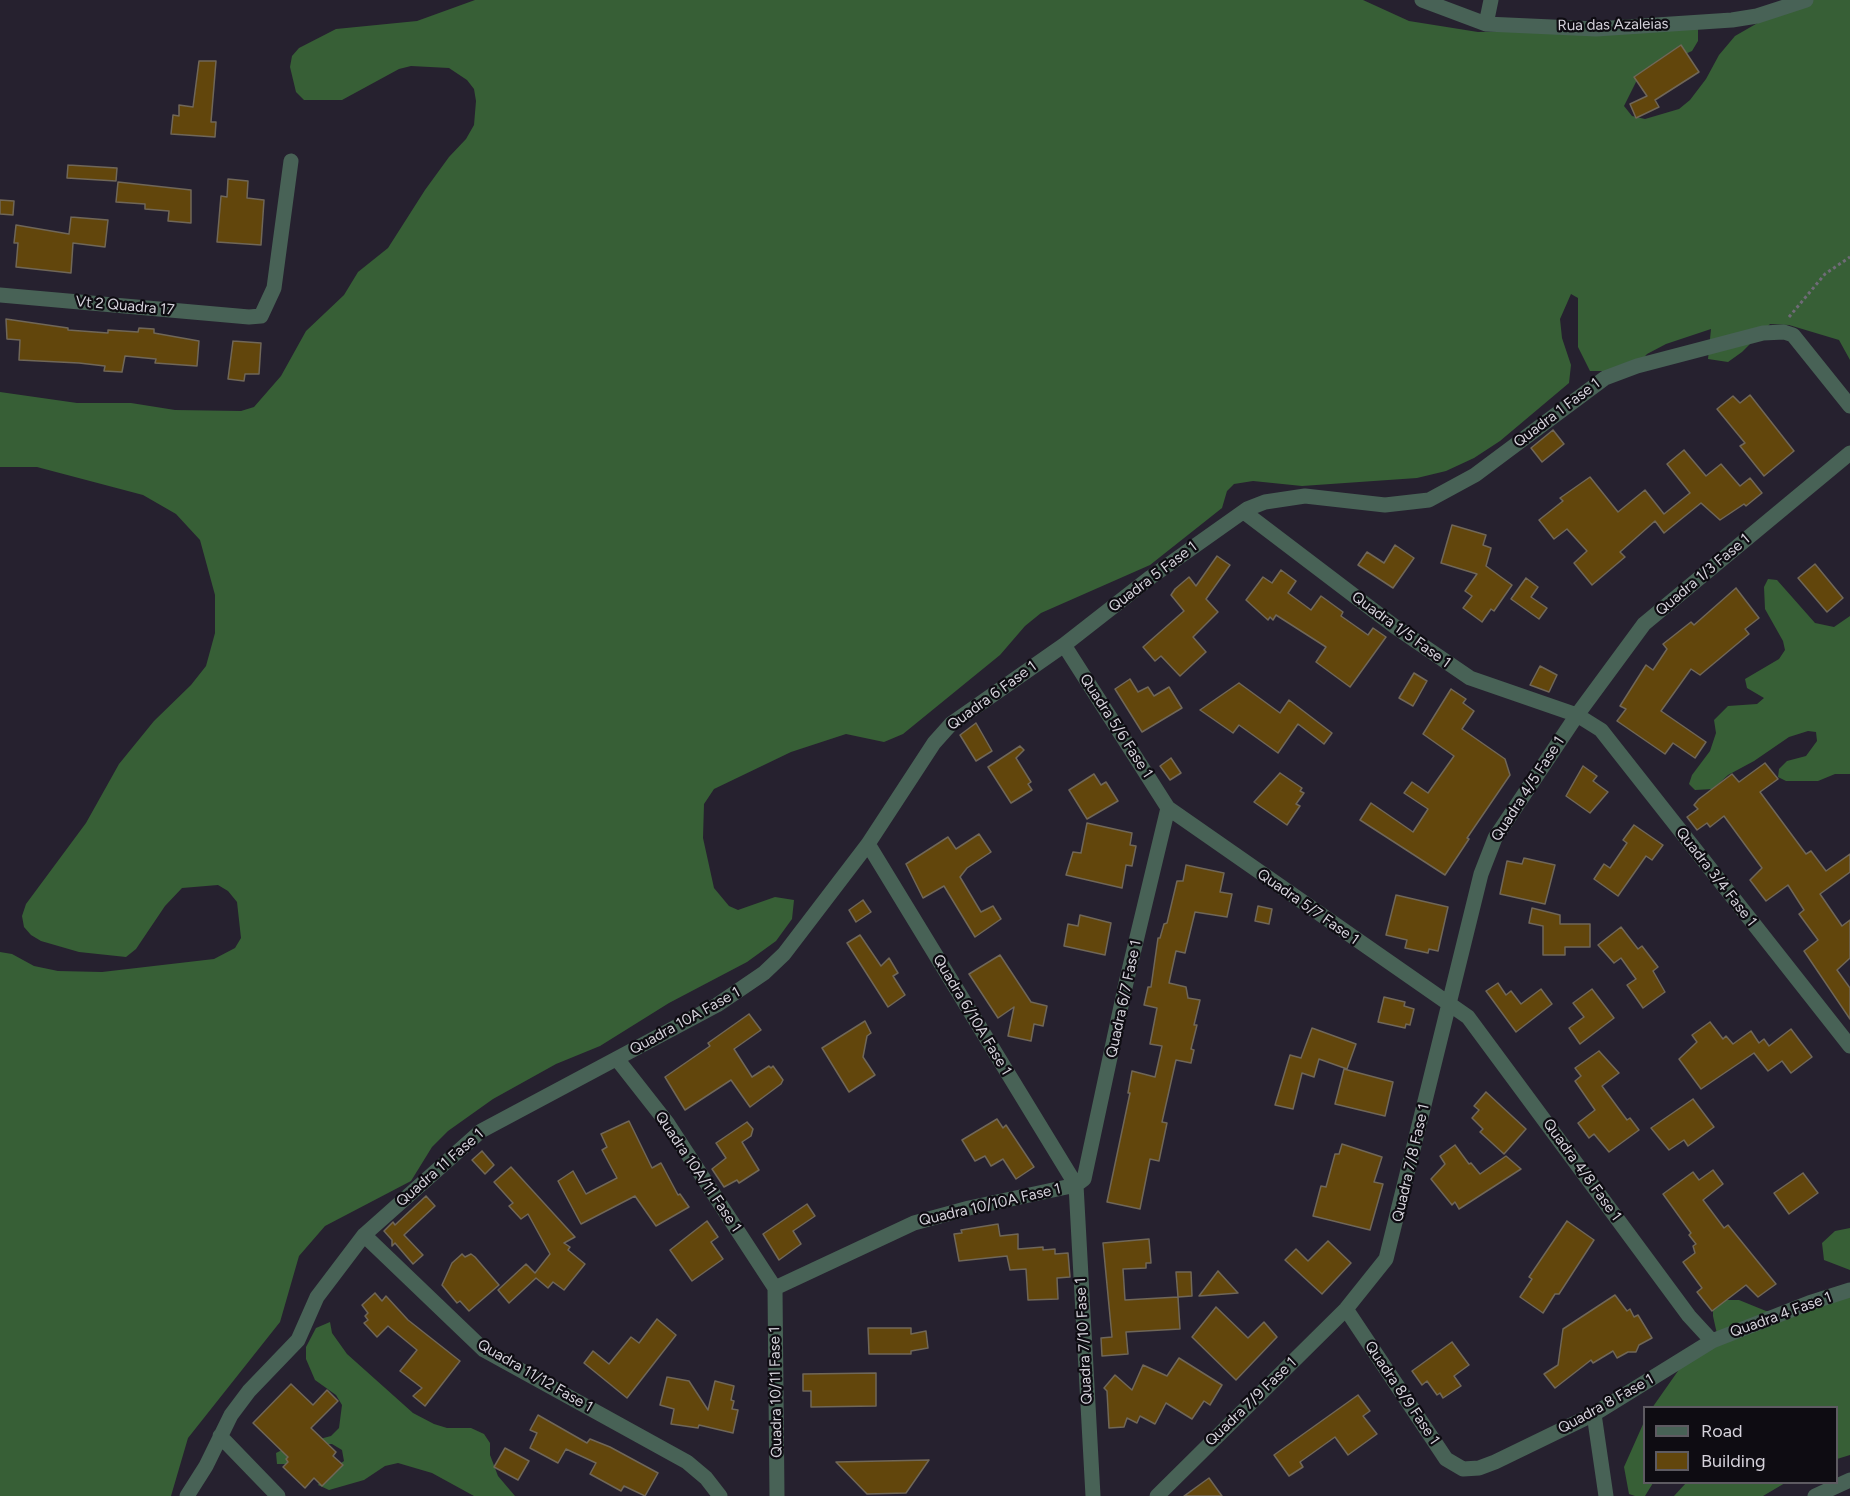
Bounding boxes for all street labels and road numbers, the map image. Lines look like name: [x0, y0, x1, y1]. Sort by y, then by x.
street label: Rua das Azaleias: [1557, 15, 1669, 35]
street label: Vt 2 Quadra 17: [75, 293, 175, 319]
street label: Quadra 1 Fase 1: [1510, 375, 1604, 451]
street label: Quadra 1/3 Fase 1: [1652, 530, 1754, 620]
street label: Quadra 5 Fase 1: [1105, 538, 1201, 616]
street label: Quadra 1/5 Fase 1: [1348, 588, 1454, 672]
street label: Quadra 6 Fase 1: [944, 658, 1040, 734]
street label: Quadra 5/6 Fase 1: [1076, 671, 1156, 781]
street label: Quadra 4/5 Fase 1: [1487, 733, 1569, 845]
street label: Quadra 3/4 Fase 1: [1672, 824, 1760, 930]
street label: Quadra 5/7 Fase 1: [1254, 865, 1362, 949]
street label: Quadra 6/7 Fase 1: [1103, 939, 1145, 1059]
street label: Quadra 6/10A Fase 1: [929, 951, 1015, 1079]
street label: Quadra 10A Fase 1: [627, 983, 743, 1059]
street label: Quadra 7/8 Fase 1: [1389, 1102, 1433, 1224]
street label: Quadra 10A/11 Fase 1: [651, 1108, 745, 1236]
street label: Quadra 4/8 Fase 1: [1539, 1115, 1625, 1225]
street label: Quadra 11 Fase 1: [393, 1125, 487, 1211]
street label: Quadra 10/10A Fase 1: [917, 1180, 1063, 1230]
street label: Quadra 7/10 Fase 1: [1072, 1277, 1096, 1405]
street label: Quadra 4 Fase 1: [1728, 1288, 1834, 1342]
street label: Quadra 10/11 Fase 1: [766, 1326, 786, 1458]
street label: Quadra 11/12 Fase 1: [474, 1336, 596, 1416]
street label: Quadra 8/9 Fase 1: [1361, 1338, 1443, 1448]
street label: Quadra 7/9 Fase 1: [1202, 1354, 1300, 1450]
street label: Quadra 8 Fase 1: [1555, 1370, 1657, 1438]

